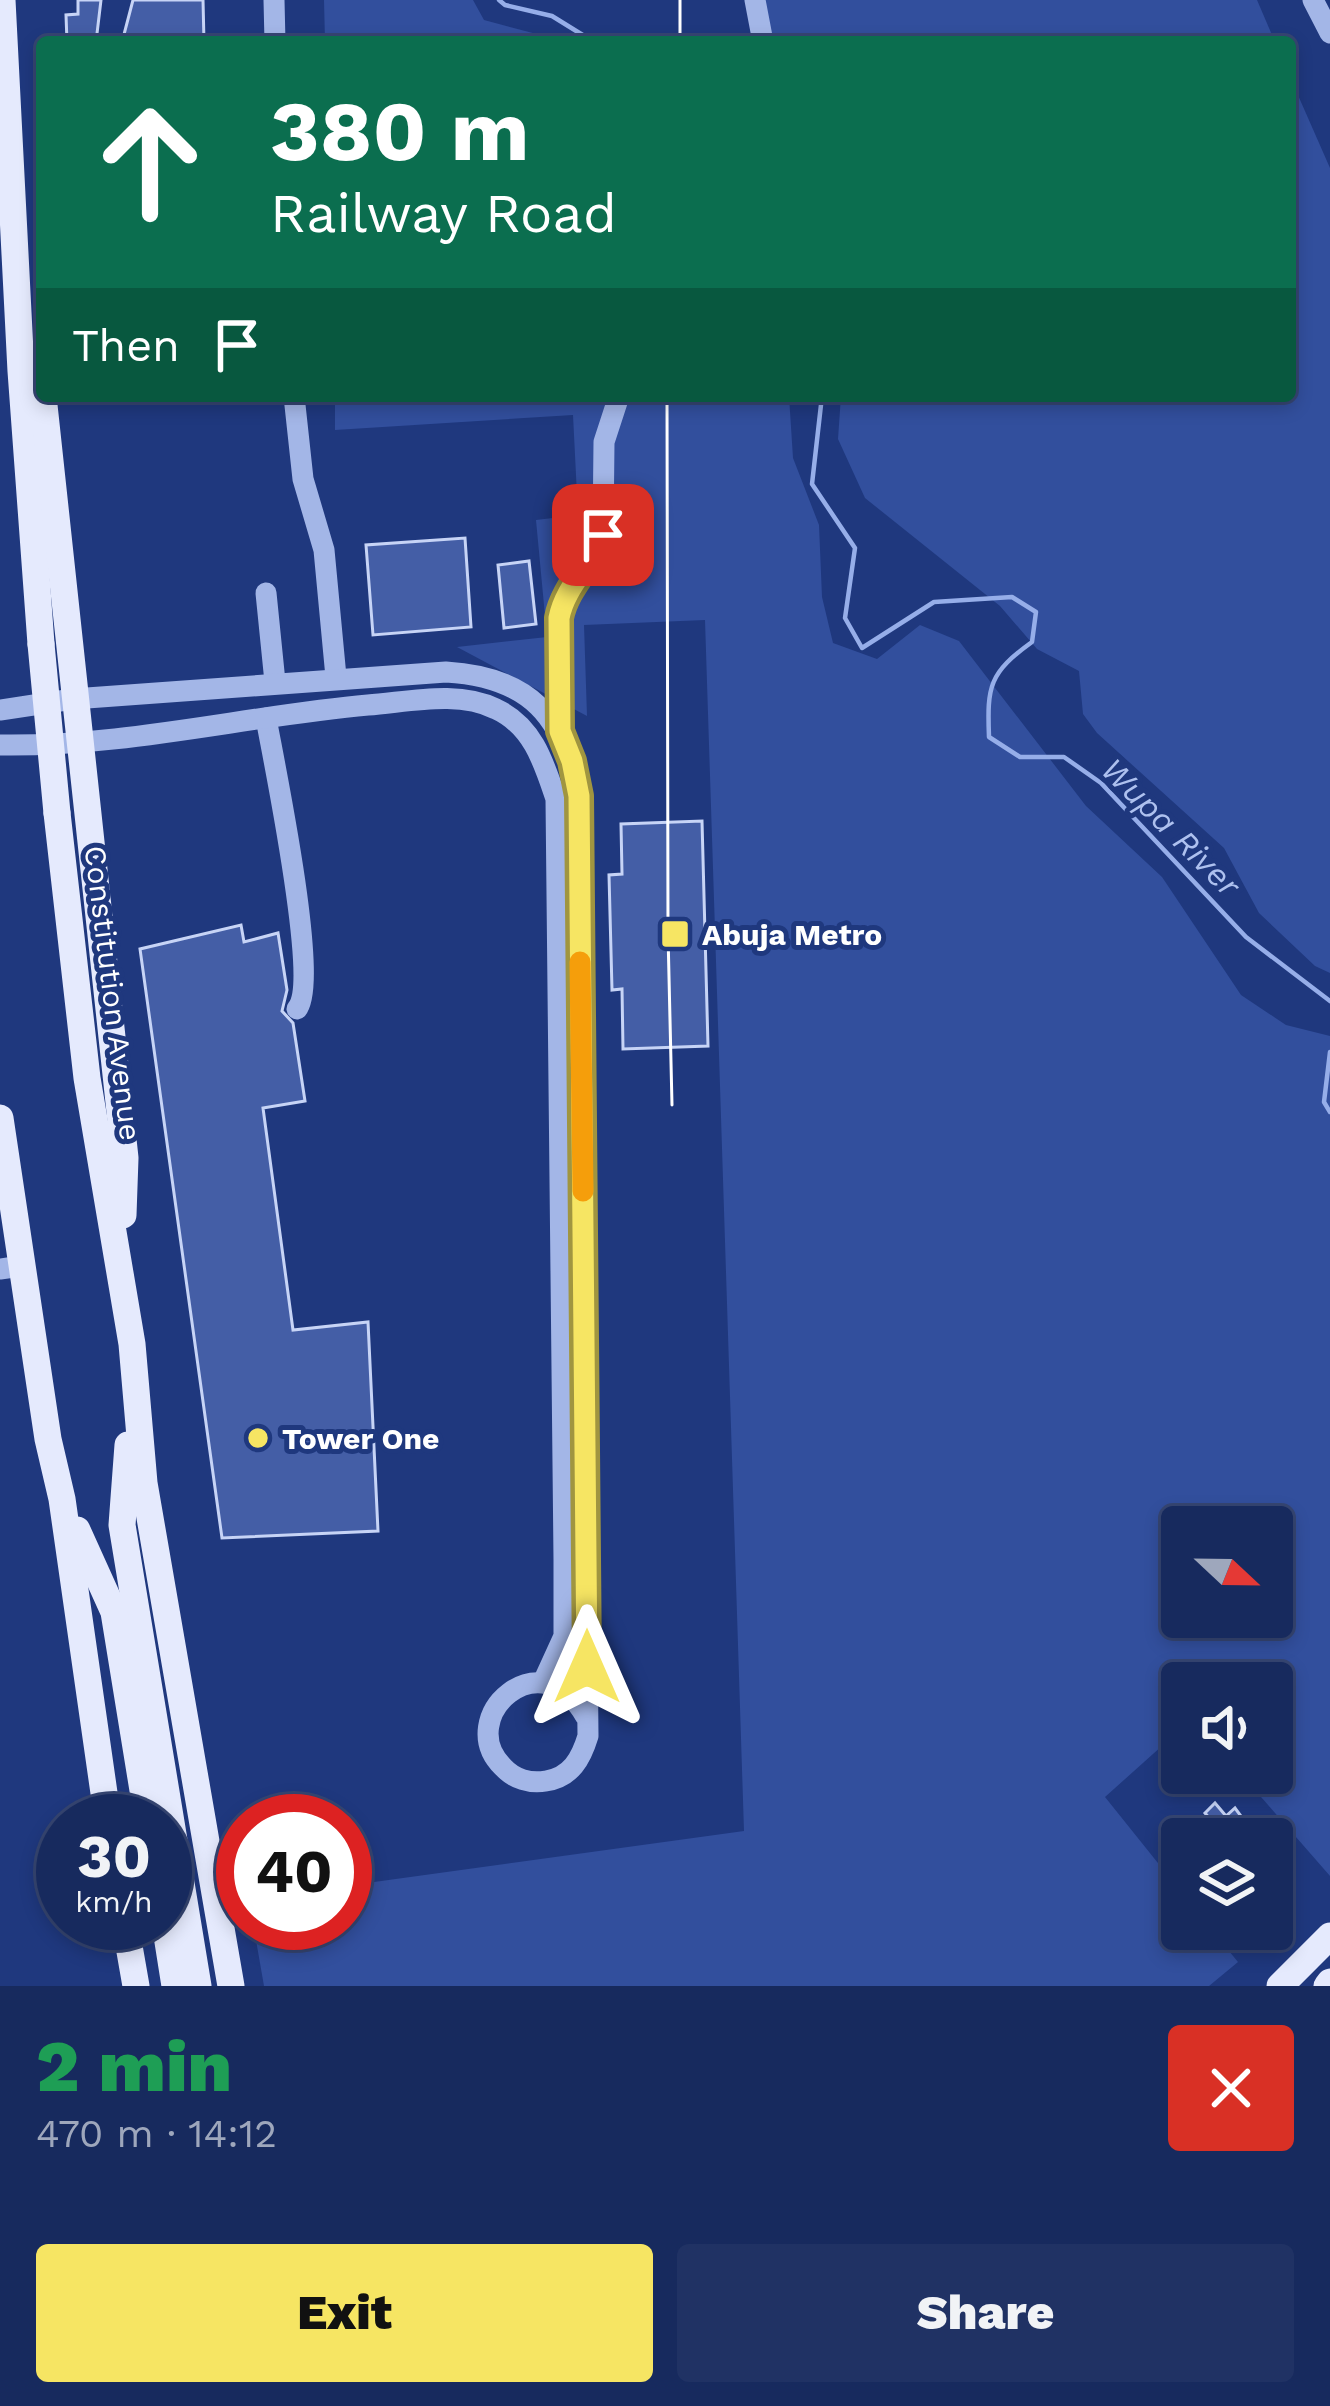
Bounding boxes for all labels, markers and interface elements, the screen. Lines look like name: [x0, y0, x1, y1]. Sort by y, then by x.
text: 380 m: [270, 82, 530, 180]
icon: ahead: [72, 84, 228, 240]
text: Railway Road: [270, 182, 617, 245]
icon: arrive: [204, 312, 270, 378]
text: Then: [72, 319, 180, 372]
pin: [552, 484, 654, 586]
icon: arrive: [570, 502, 636, 568]
water label: Wupa River: [1094, 750, 1249, 905]
street label: Constitution Avenue: [78, 844, 148, 1142]
place label: Abuja Metro: [702, 917, 882, 952]
marker: Abuja Metro: [659, 918, 691, 950]
place label: Tower One: [282, 1421, 439, 1456]
marker: Tower One: [245, 1425, 271, 1451]
north arrow: [1161, 1506, 1293, 1638]
map controls: [1161, 1506, 1293, 1950]
position arrow: [524, 1604, 650, 1730]
button: sound: [1161, 1662, 1293, 1794]
speed limit sign: 40: [216, 1794, 372, 1950]
button: layers: [1161, 1818, 1293, 1950]
text: 30: [77, 1821, 151, 1892]
text: km/h: [75, 1884, 153, 1919]
text: 2 min: [36, 2024, 232, 2108]
button: close: [1168, 2025, 1294, 2151]
text: 470 m · 14:12: [36, 2111, 277, 2156]
button: Exit: [36, 2244, 653, 2382]
button: Share: [677, 2244, 1294, 2382]

